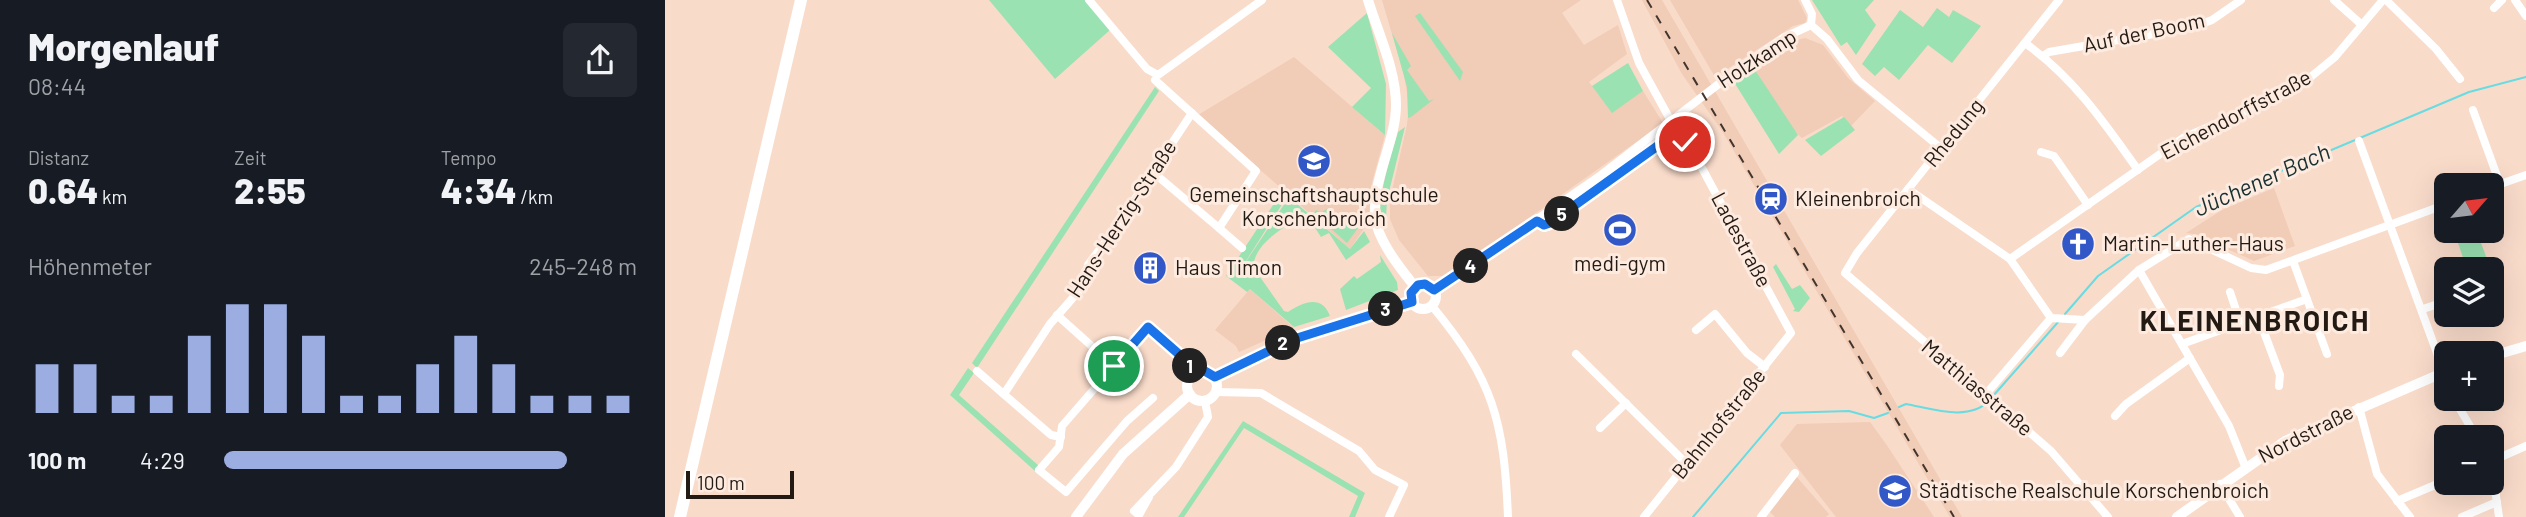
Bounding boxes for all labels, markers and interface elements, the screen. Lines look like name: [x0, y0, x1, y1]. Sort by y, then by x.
street label: Auf der Boom: [2081, 6, 2207, 57]
text: Morgenlauf: [28, 23, 219, 69]
button: share: [563, 23, 637, 97]
street label: Holzkamp: [1712, 23, 1800, 93]
street label: Eichendorffstraße: [2156, 63, 2315, 164]
text: 08:44: [28, 72, 86, 100]
street label: Rhedung: [1918, 93, 1988, 171]
pin: [1655, 112, 1715, 172]
icon: check: [1666, 123, 1704, 161]
street label: Hans-Herzig-Straße: [1061, 135, 1181, 301]
water label: Jüchener Bach: [2189, 137, 2334, 222]
school or university icon: Gemeinschaftshauptschule Korschenbroich: [1295, 142, 1333, 180]
text: Distanz: [28, 146, 89, 169]
text: Zeit: [234, 146, 267, 169]
text: Tempo: [441, 146, 497, 169]
text: 0.64: [28, 169, 98, 211]
text: 2:55: [234, 169, 306, 211]
text: 4:34: [441, 169, 517, 211]
north arrow: [2434, 173, 2504, 243]
map controls: [2434, 173, 2504, 495]
station icon: Kleinenbroich: [1752, 180, 1790, 218]
place label: Gemeinschaftshauptschule Korschenbroich: [1189, 181, 1439, 230]
text: km: [98, 185, 127, 208]
text: /km: [517, 185, 553, 208]
place label: Kleinenbroich: [1795, 185, 1921, 210]
street label: Ladestraße: [1707, 187, 1778, 291]
pin: 5: [1545, 196, 1579, 232]
text: 5: [1556, 202, 1567, 225]
sports icon: medi-gym: [1601, 211, 1639, 249]
church icon: Martin-Luther-Haus: [2059, 225, 2097, 263]
place label: Martin-Luther-Haus: [2103, 230, 2284, 255]
pin: 4: [1453, 248, 1489, 284]
building icon: Haus Timon: [1131, 249, 1169, 287]
place label: medi-gym: [1574, 250, 1666, 275]
text: Höhenmeter: [28, 252, 152, 280]
text: 245–248 m: [529, 252, 637, 280]
place label: Haus Timon: [1175, 254, 1282, 279]
text: 4: [1465, 254, 1476, 277]
button: layers: [2434, 257, 2504, 327]
pin: 3: [1369, 292, 1403, 326]
text: 3: [1380, 297, 1391, 320]
district label: KLEINENBROICH: [2140, 303, 2370, 337]
pin: 2: [1265, 326, 1301, 360]
text: 2: [1277, 331, 1288, 354]
street label: Matthiasstraße: [1917, 333, 2039, 440]
pin: [1084, 336, 1144, 396]
button: +: [2434, 341, 2504, 411]
icon: arrive: [1095, 347, 1133, 385]
pin: 1: [1173, 348, 1207, 384]
text: 1: [1186, 354, 1193, 377]
street label: Bahnhofstraße: [1666, 363, 1770, 483]
street label: Nordstraße: [2253, 398, 2357, 467]
button: −: [2434, 425, 2504, 495]
text: 100 m: [28, 446, 86, 474]
text: 4:29: [140, 446, 185, 474]
scale bar: [686, 468, 795, 500]
text: 100 m: [697, 471, 745, 494]
school or university icon: Städtische Realschule Korschenbroich: [1876, 472, 1914, 510]
place label: Städtische Realschule Korschenbroich: [1919, 477, 2269, 502]

